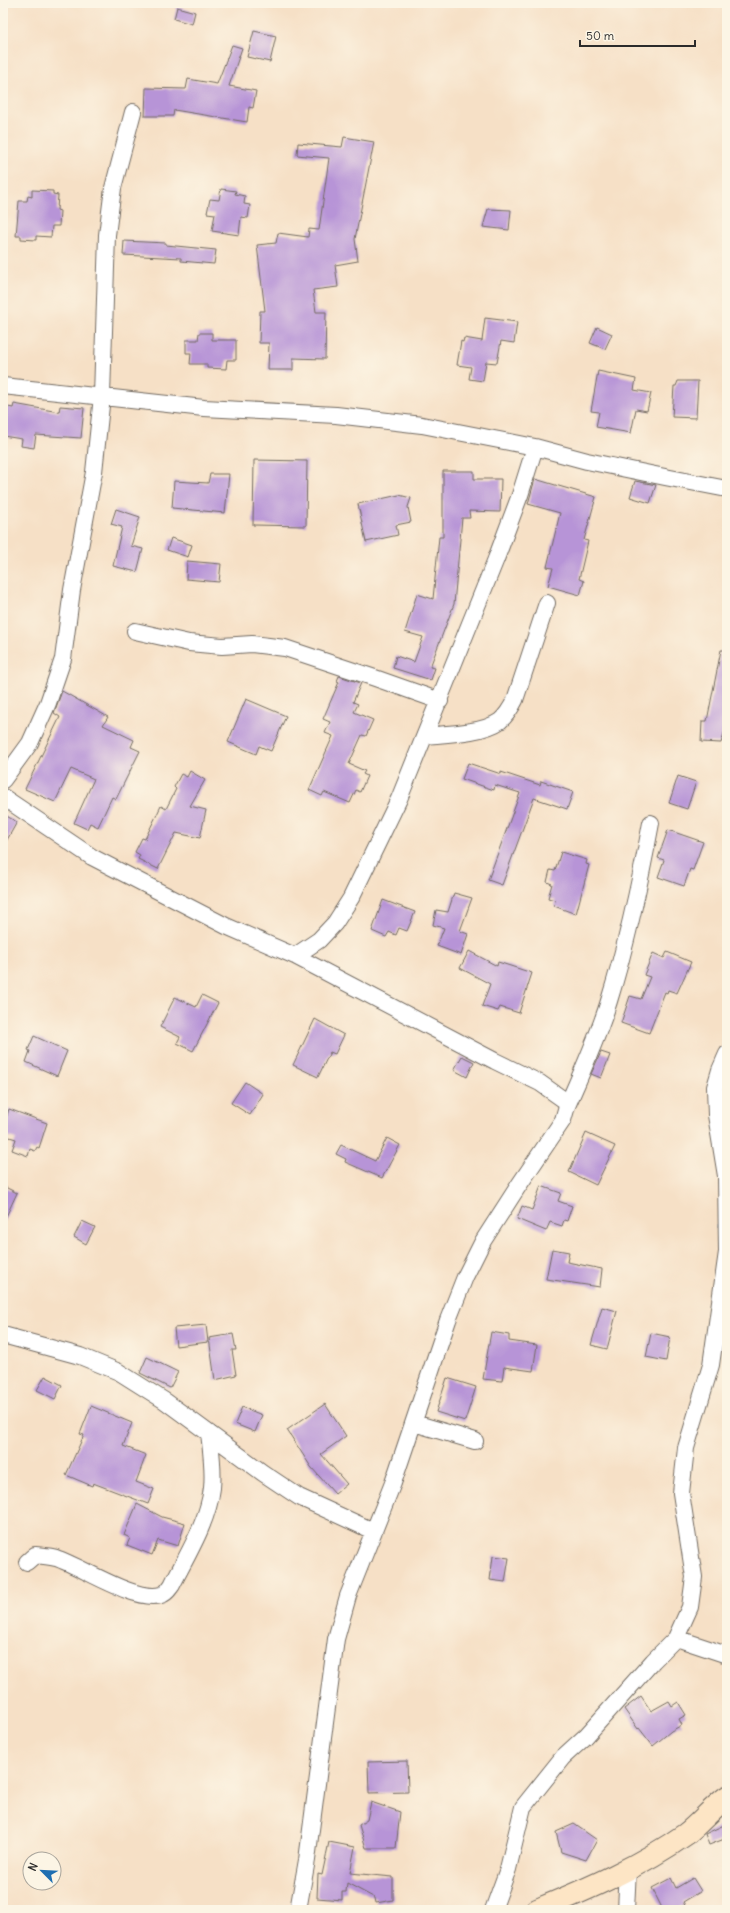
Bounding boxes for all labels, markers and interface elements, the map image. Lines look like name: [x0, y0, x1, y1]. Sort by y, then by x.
scale bar: [580, 22, 695, 48]
text: 50 m: [586, 28, 615, 43]
north arrow: [22, 1851, 62, 1891]
text: N: [25, 1861, 41, 1873]

